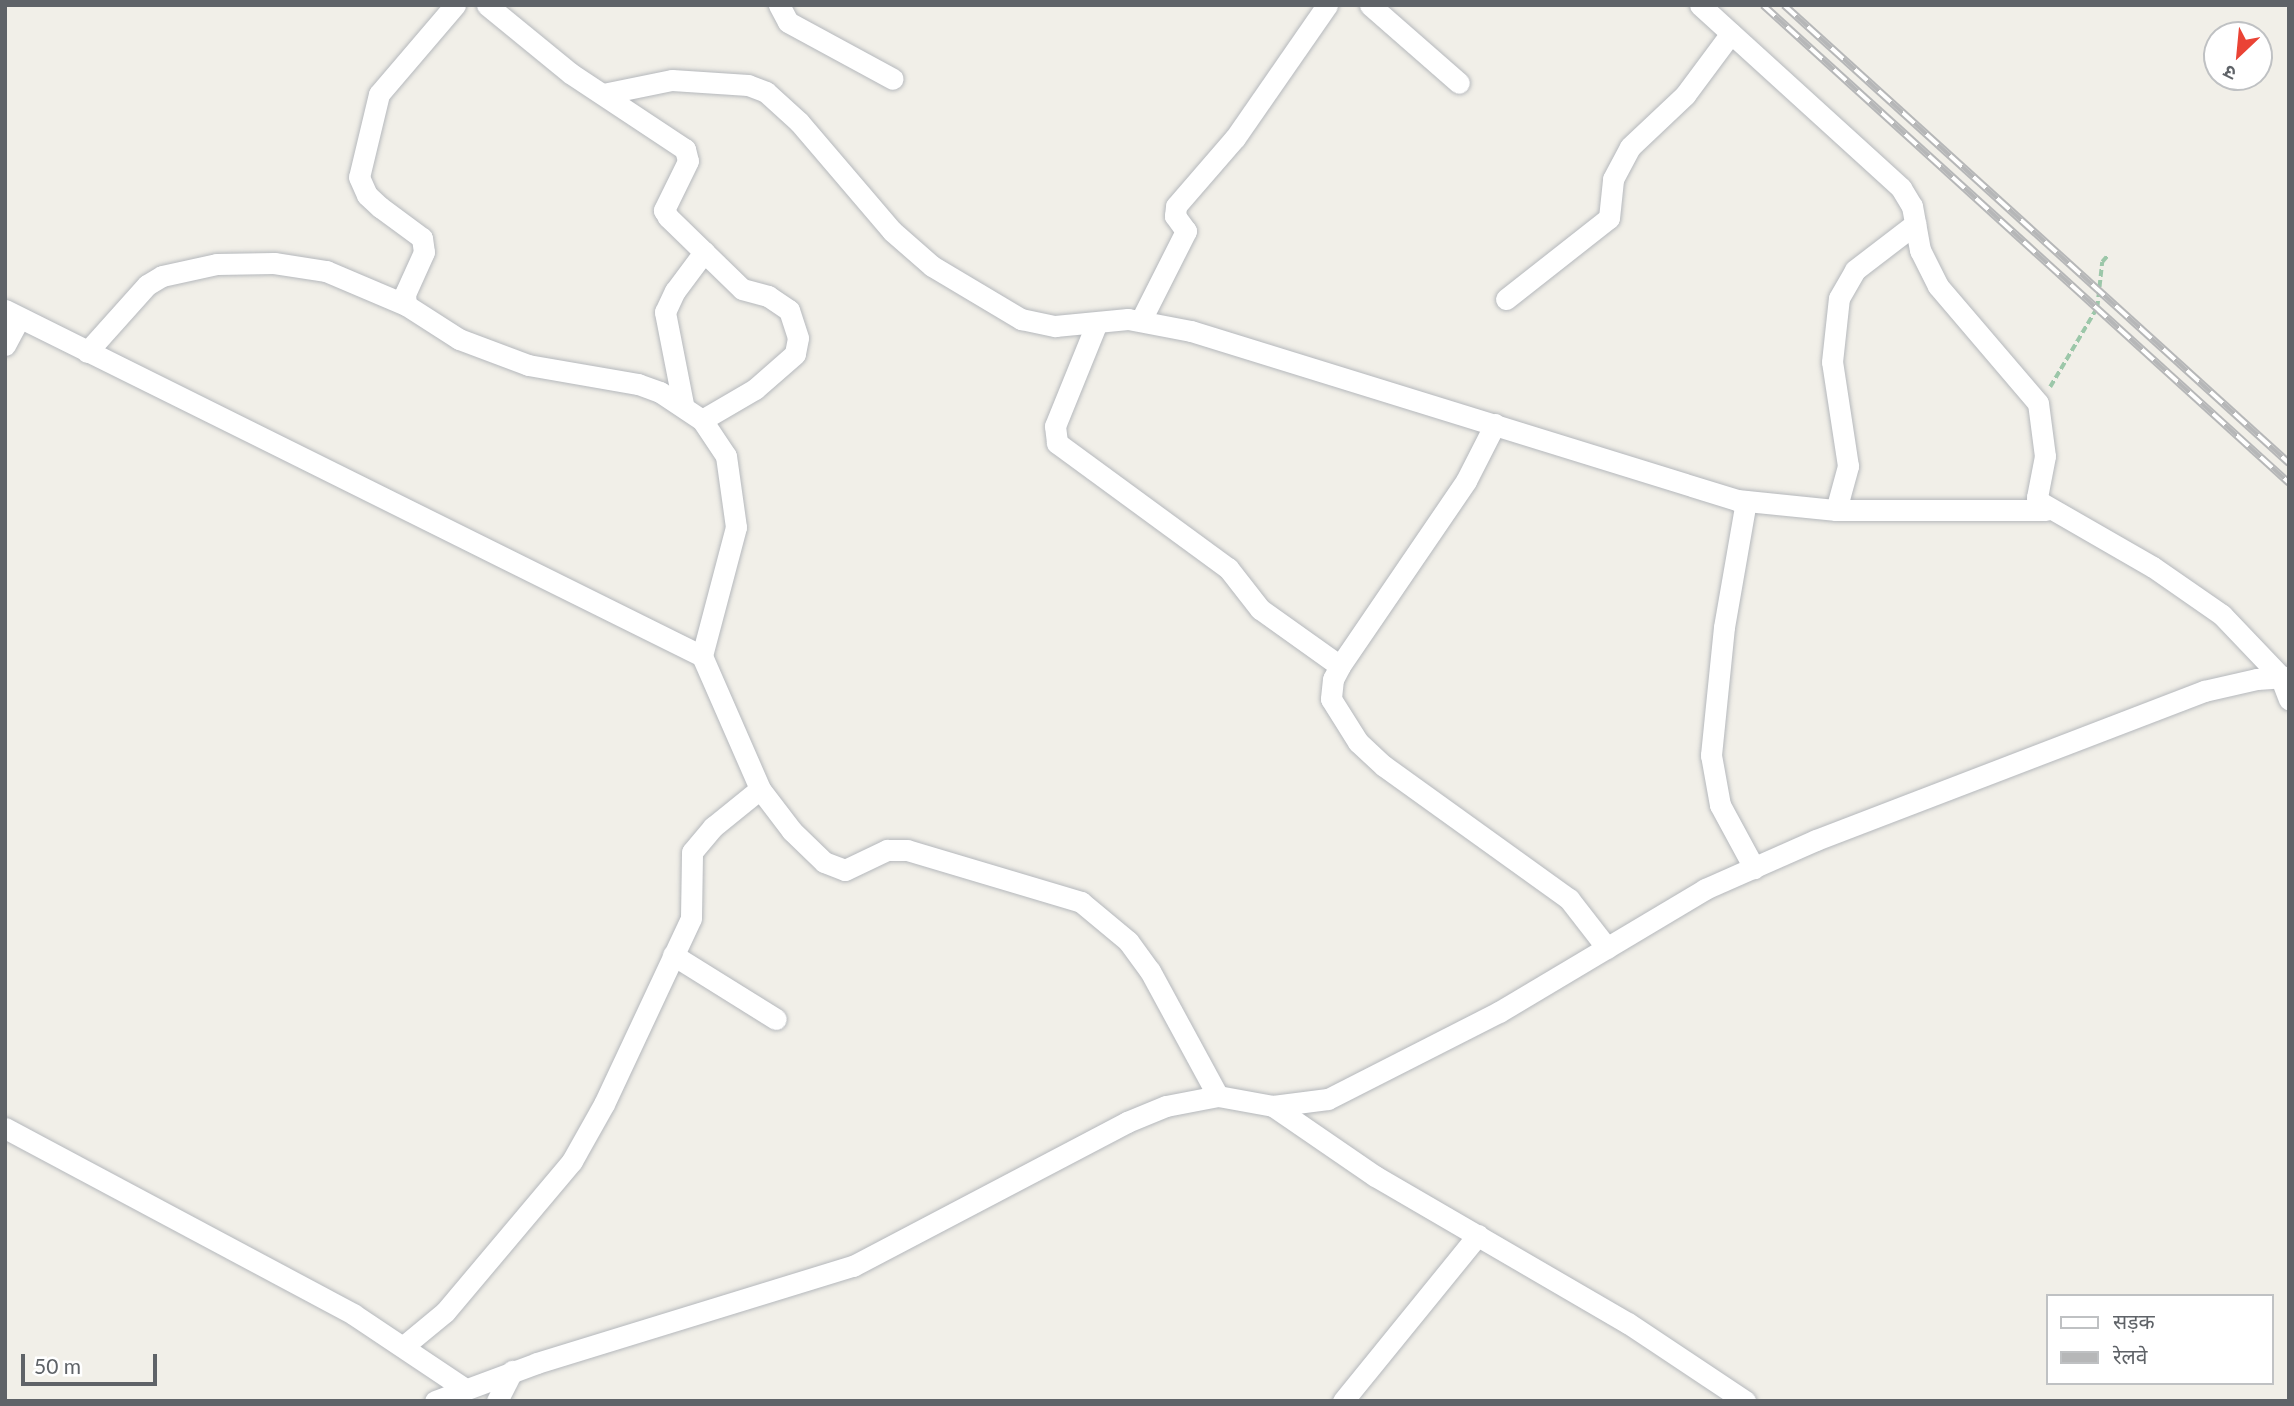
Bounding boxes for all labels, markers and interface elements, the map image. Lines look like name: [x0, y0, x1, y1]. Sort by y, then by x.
north arrow: [2203, 21, 2273, 91]
text: उ: [2219, 61, 2239, 86]
legend: [2046, 1294, 2273, 1385]
text: सड़क: [2113, 1308, 2155, 1333]
scale bar: [24, 1340, 161, 1384]
text: रेलवे: [2113, 1343, 2148, 1368]
text: 50 m: [34, 1353, 81, 1378]

